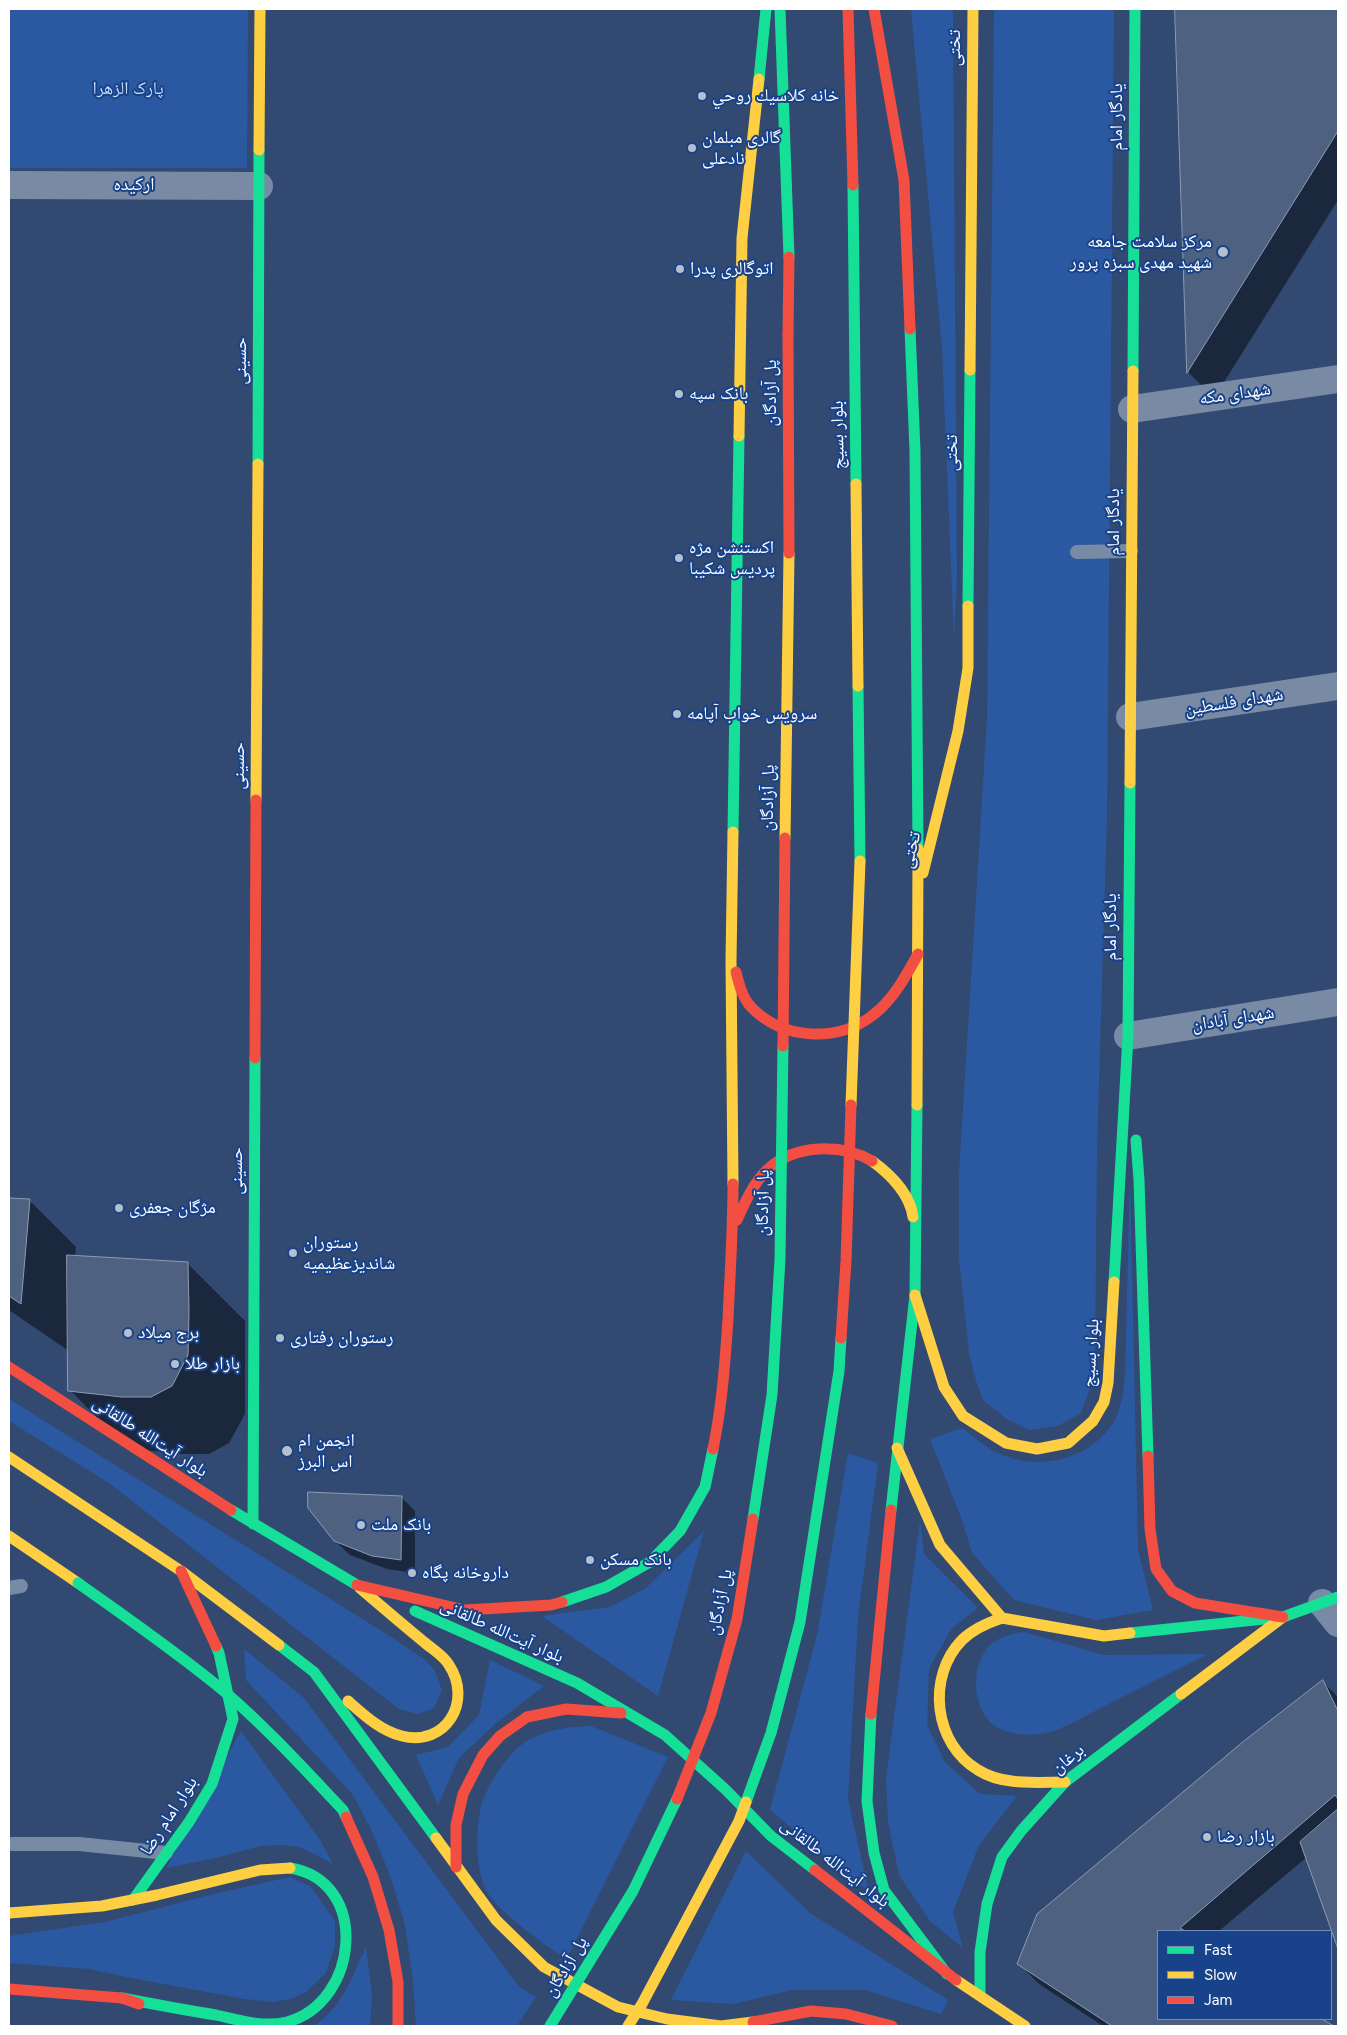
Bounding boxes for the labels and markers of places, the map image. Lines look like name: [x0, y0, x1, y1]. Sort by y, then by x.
place label: خانه كلاسيك روحي: [712, 85, 839, 107]
marker: خانه كلاسيك روحي: [696, 90, 708, 102]
place label: گالری مبلمان نادعلی: [702, 127, 781, 170]
marker: گالری مبلمان نادعلی: [686, 142, 698, 154]
place label: مرکز سلامت جامعه شهید مهدی سبزه پرور: [1070, 231, 1212, 274]
marker: مرکز سلامت جامعه شهید مهدی سبزه پرور: [1216, 245, 1230, 259]
place label: اتوگالری پدرا: [690, 258, 774, 280]
marker: اتوگالری پدرا: [674, 263, 686, 275]
place label: بانک سپه: [689, 383, 748, 405]
marker: بانک سپه: [673, 388, 685, 400]
place label: اکستنشن مژه پردیس شکیبا: [689, 537, 775, 580]
marker: اکستنشن مژه پردیس شکیبا: [673, 552, 685, 564]
place label: سرویس خواب آپامه: [687, 703, 817, 725]
marker: سرویس خواب آپامه: [671, 708, 683, 720]
place label: مژگان جعفری: [129, 1197, 216, 1219]
marker: مژگان جعفری: [113, 1202, 125, 1214]
place label: رستوران شاندیزعظیمیه: [303, 1232, 395, 1274]
marker: رستوران شاندیزعظیمیه: [287, 1247, 299, 1259]
place label: برج میلاد: [138, 1322, 199, 1344]
marker: برج میلاد: [122, 1327, 134, 1339]
place label: رستوران رفتاری: [290, 1327, 394, 1349]
marker: رستوران رفتاری: [274, 1332, 286, 1344]
place label: بازار طلا: [185, 1353, 240, 1375]
marker: بازار طلا: [169, 1358, 181, 1370]
place label: انجمن ام اس البرز: [298, 1430, 355, 1472]
marker: انجمن ام اس البرز: [280, 1444, 294, 1458]
place label: بانک ملت: [371, 1514, 431, 1536]
marker: بانک ملت: [355, 1519, 367, 1531]
place label: بانک مسکن: [600, 1549, 672, 1571]
marker: بانک مسکن: [584, 1554, 596, 1566]
place label: داروخانه پگاه: [422, 1562, 509, 1584]
marker: داروخانه پگاه: [406, 1567, 418, 1579]
place label: بازار رضا: [1217, 1826, 1275, 1848]
marker: بازار رضا: [1201, 1831, 1213, 1843]

